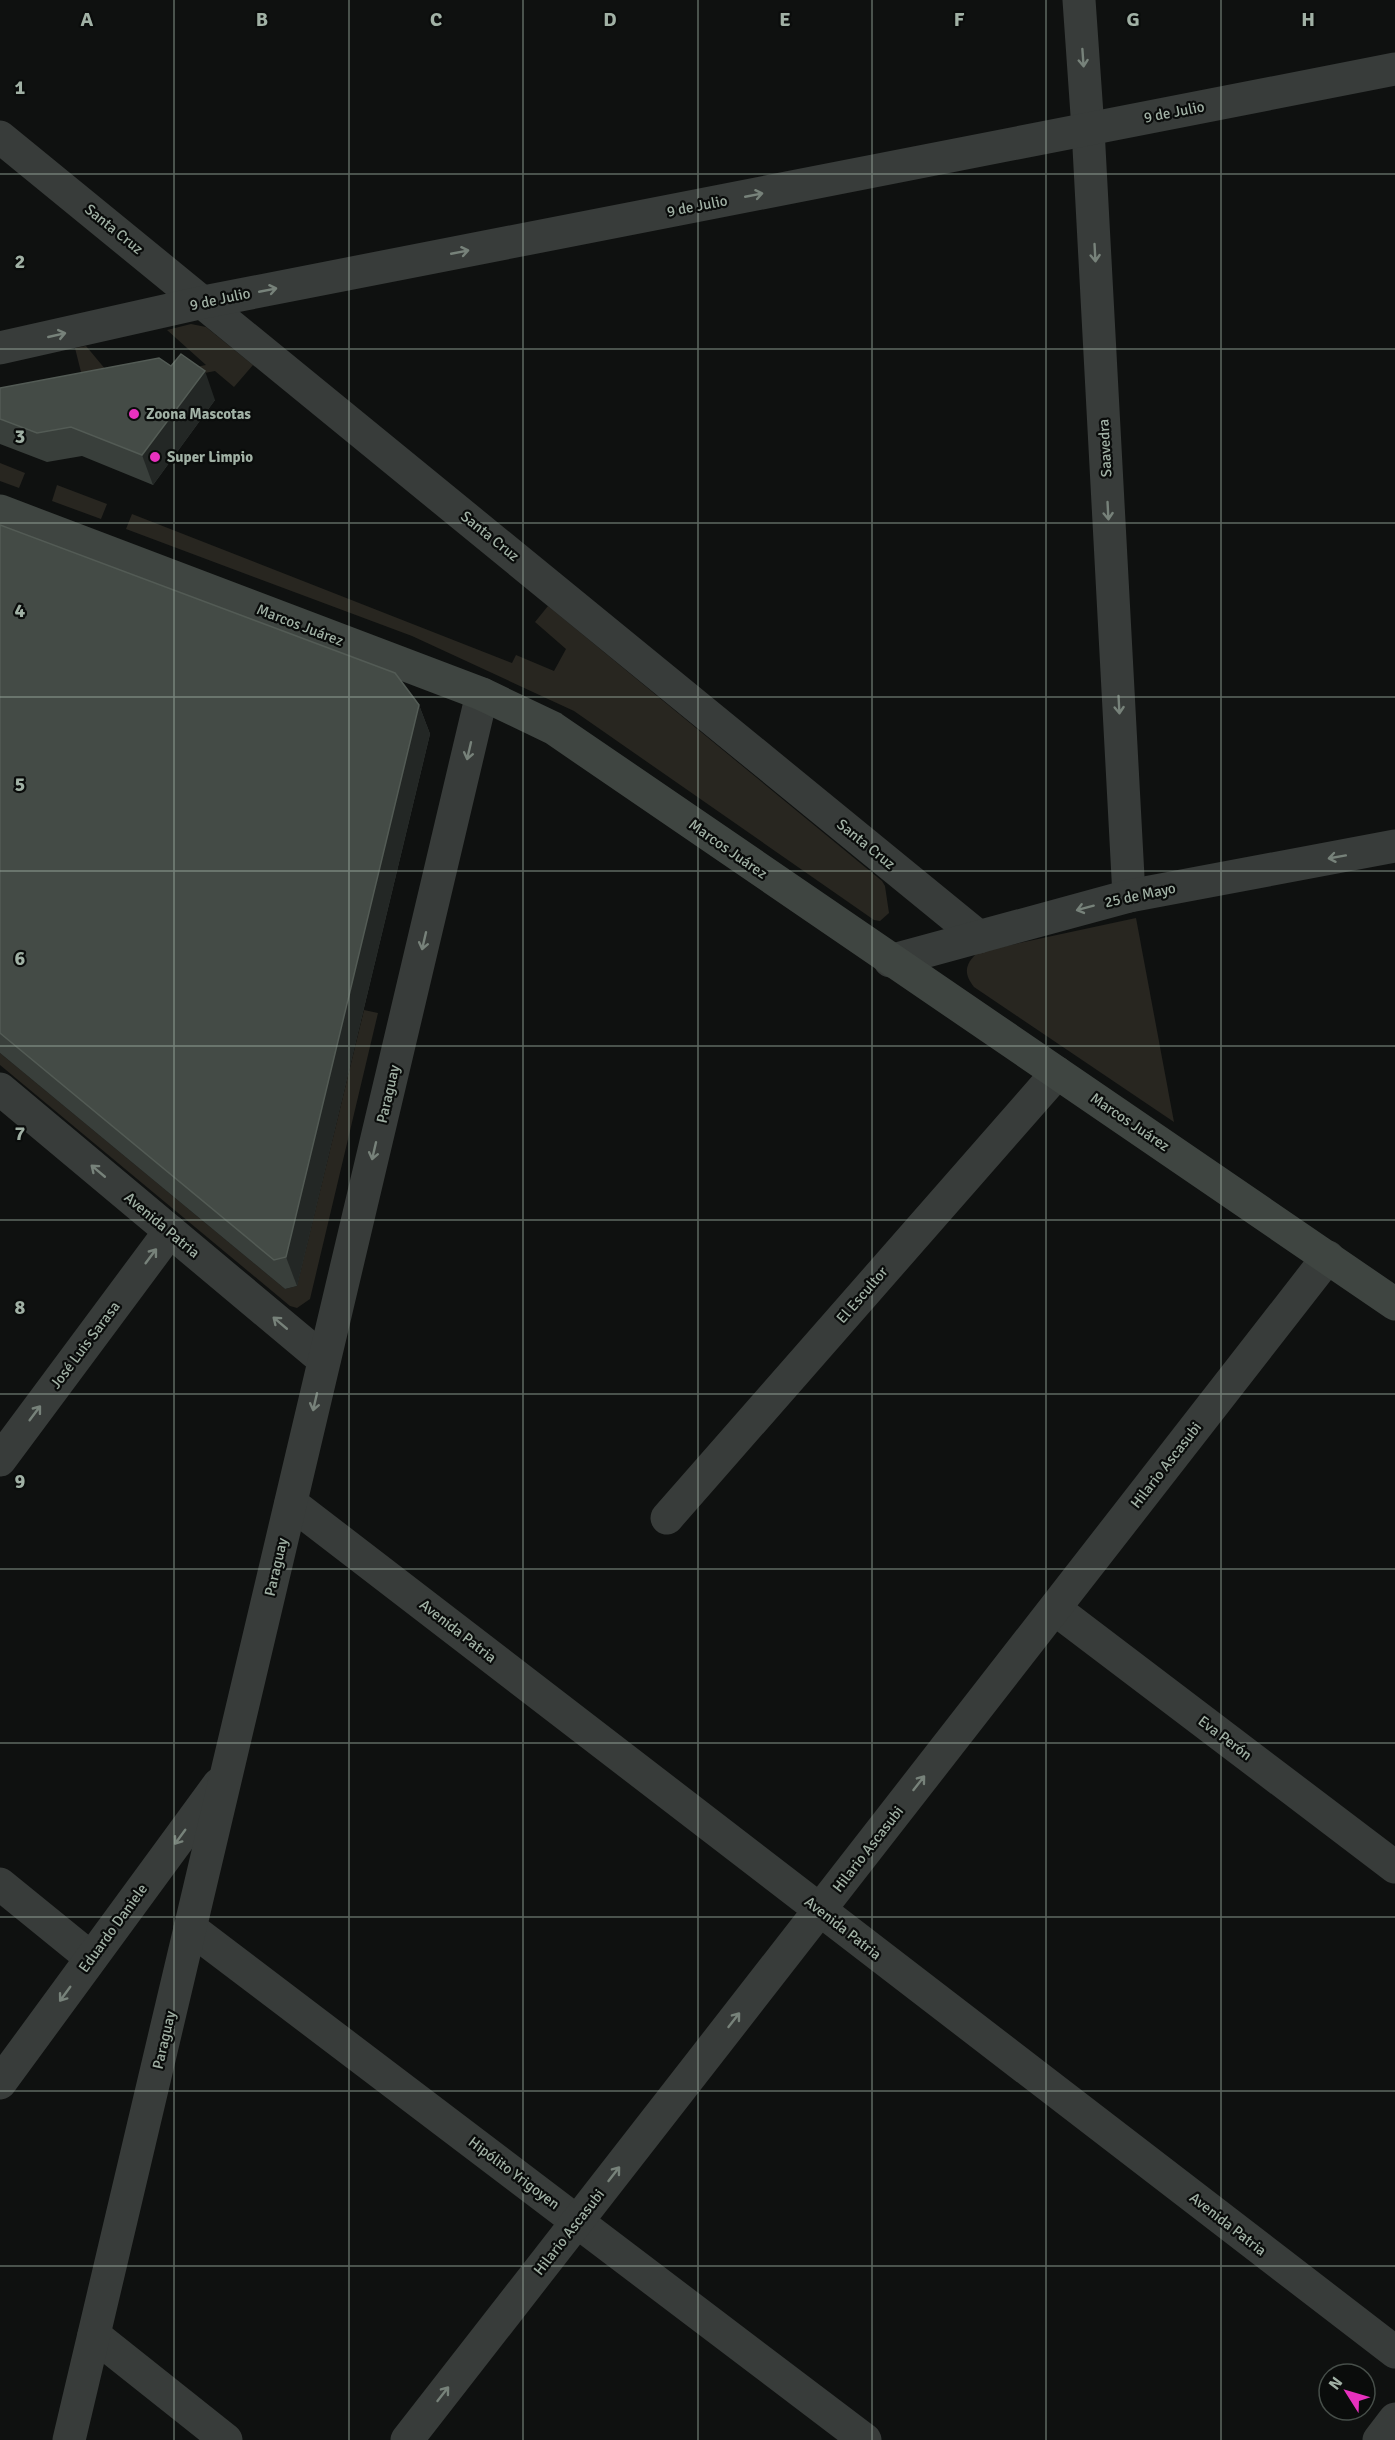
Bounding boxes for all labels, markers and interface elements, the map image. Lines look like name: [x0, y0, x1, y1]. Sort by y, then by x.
text: A: [81, 7, 94, 32]
text: B: [256, 7, 268, 32]
text: C: [430, 7, 442, 32]
text: D: [603, 7, 617, 32]
text: E: [779, 7, 791, 32]
text: F: [954, 7, 965, 32]
text: G: [1126, 7, 1140, 32]
text: H: [1301, 7, 1315, 32]
one-way arrow: [1078, 48, 1089, 68]
text: 1: [15, 75, 26, 100]
street label: 9 de Julio: [1142, 97, 1206, 127]
one-way arrow: [744, 189, 763, 200]
street label: 9 de Julio: [665, 191, 729, 221]
street label: Santa Cruz: [81, 200, 147, 258]
one-way arrow: [1089, 242, 1100, 262]
one-way arrow: [449, 246, 469, 257]
text: 2: [15, 249, 25, 274]
street label: 9 de Julio: [188, 284, 252, 314]
one-way arrow: [258, 284, 277, 295]
one-way arrow: [47, 329, 66, 341]
place label: Zoona Mascotas: [146, 405, 251, 423]
marker: Zoona Mascotas: [127, 407, 141, 421]
street label: Saavedra: [1094, 418, 1116, 478]
text: 3: [15, 424, 25, 449]
place label: Super Limpio: [167, 448, 253, 466]
marker: Super Limpio: [148, 450, 162, 464]
one-way arrow: [1103, 500, 1114, 520]
street label: Santa Cruz: [457, 507, 523, 565]
text: 4: [15, 598, 26, 623]
street label: Marcos Juárez: [254, 600, 346, 650]
one-way arrow: [1113, 695, 1124, 715]
one-way arrow: [462, 741, 474, 760]
text: 5: [15, 772, 25, 797]
street label: Marcos Juárez: [685, 815, 771, 883]
street label: Santa Cruz: [833, 815, 899, 873]
one-way arrow: [1328, 852, 1348, 863]
street label: 25 de Mayo: [1103, 879, 1177, 911]
one-way arrow: [1076, 902, 1095, 914]
one-way arrow: [417, 931, 429, 950]
text: 6: [15, 946, 26, 971]
street label: Paraguay: [373, 1063, 403, 1125]
street label: Marcos Juárez: [1087, 1089, 1173, 1155]
text: 7: [15, 1121, 26, 1146]
one-way arrow: [368, 1141, 379, 1160]
one-way arrow: [91, 1164, 106, 1178]
street label: Avenida Patria: [121, 1188, 203, 1262]
one-way arrow: [145, 1249, 158, 1265]
street label: El Escultor: [833, 1263, 892, 1327]
text: 8: [15, 1295, 26, 1320]
street label: José Luis Sarasa: [46, 1298, 124, 1392]
one-way arrow: [272, 1316, 288, 1329]
one-way arrow: [308, 1392, 320, 1411]
one-way arrow: [29, 1405, 41, 1421]
street label: Hilario Ascasubi: [1127, 1418, 1205, 1512]
text: 9: [15, 1469, 26, 1494]
street label: Paraguay: [261, 1536, 291, 1598]
street label: Avenida Patria: [416, 1595, 500, 1667]
street label: Eva Perón: [1195, 1712, 1255, 1764]
one-way arrow: [912, 1775, 925, 1791]
street label: Hilario Ascasubi: [829, 1802, 907, 1896]
one-way arrow: [174, 1828, 186, 1844]
street label: Eduardo Daniele: [75, 1880, 151, 1976]
street label: Avenida Patria: [801, 1892, 885, 1964]
one-way arrow: [59, 1985, 71, 2001]
street label: Paraguay: [149, 2009, 179, 2071]
one-way arrow: [728, 2012, 741, 2028]
street label: Hipólito Yrigoyen: [465, 2133, 563, 2213]
one-way arrow: [608, 2166, 621, 2182]
street label: Hilario Ascasubi: [530, 2185, 608, 2279]
street label: Avenida Patria: [1186, 2188, 1270, 2260]
north arrow: [1317, 2362, 1377, 2422]
text: N: [1324, 2373, 1347, 2394]
one-way arrow: [437, 2386, 450, 2402]

